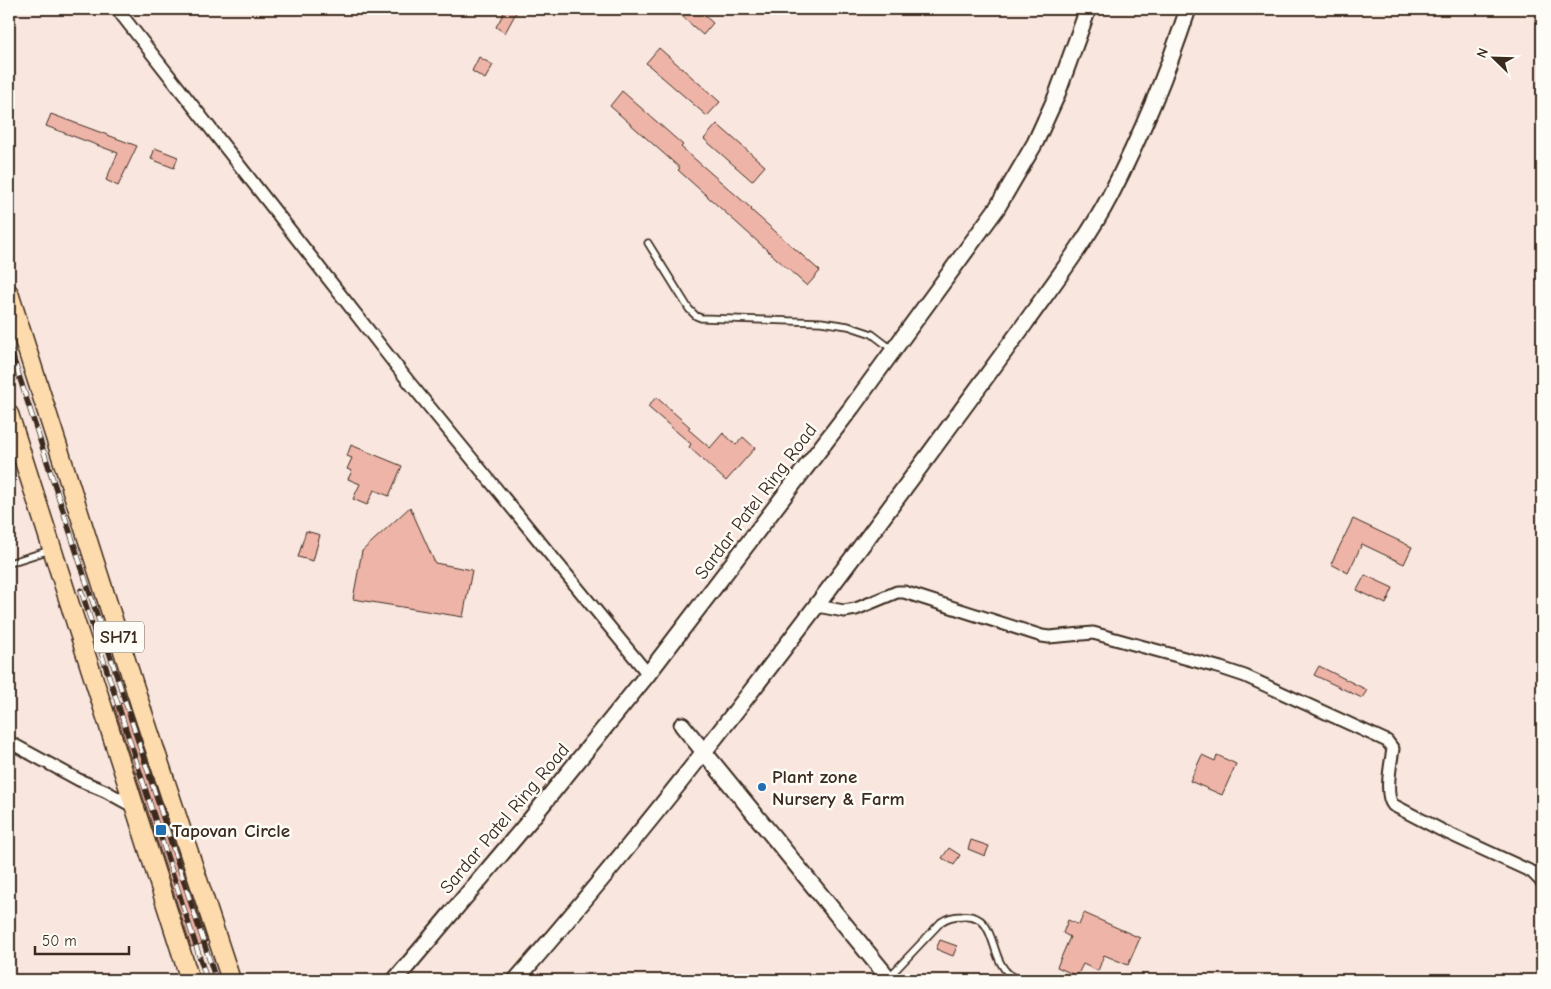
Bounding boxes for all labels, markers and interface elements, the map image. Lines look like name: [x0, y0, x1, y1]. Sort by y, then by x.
north arrow: [1468, 32, 1518, 82]
text: N: [1473, 46, 1492, 61]
street label: Sardar Patel Ring Road: [690, 419, 822, 584]
road number: SH71: [94, 622, 144, 652]
street label: Sardar Patel Ring Road: [436, 739, 574, 898]
place label: Plant zone Nursery & Farm: [772, 766, 905, 810]
marker: Plant zone Nursery & Farm: [756, 781, 768, 793]
place label: Tapovan Circle: [172, 820, 290, 842]
marker: Tapovan Circle: [154, 823, 168, 837]
scale bar: [35, 924, 129, 956]
text: 50 m: [42, 932, 77, 950]

